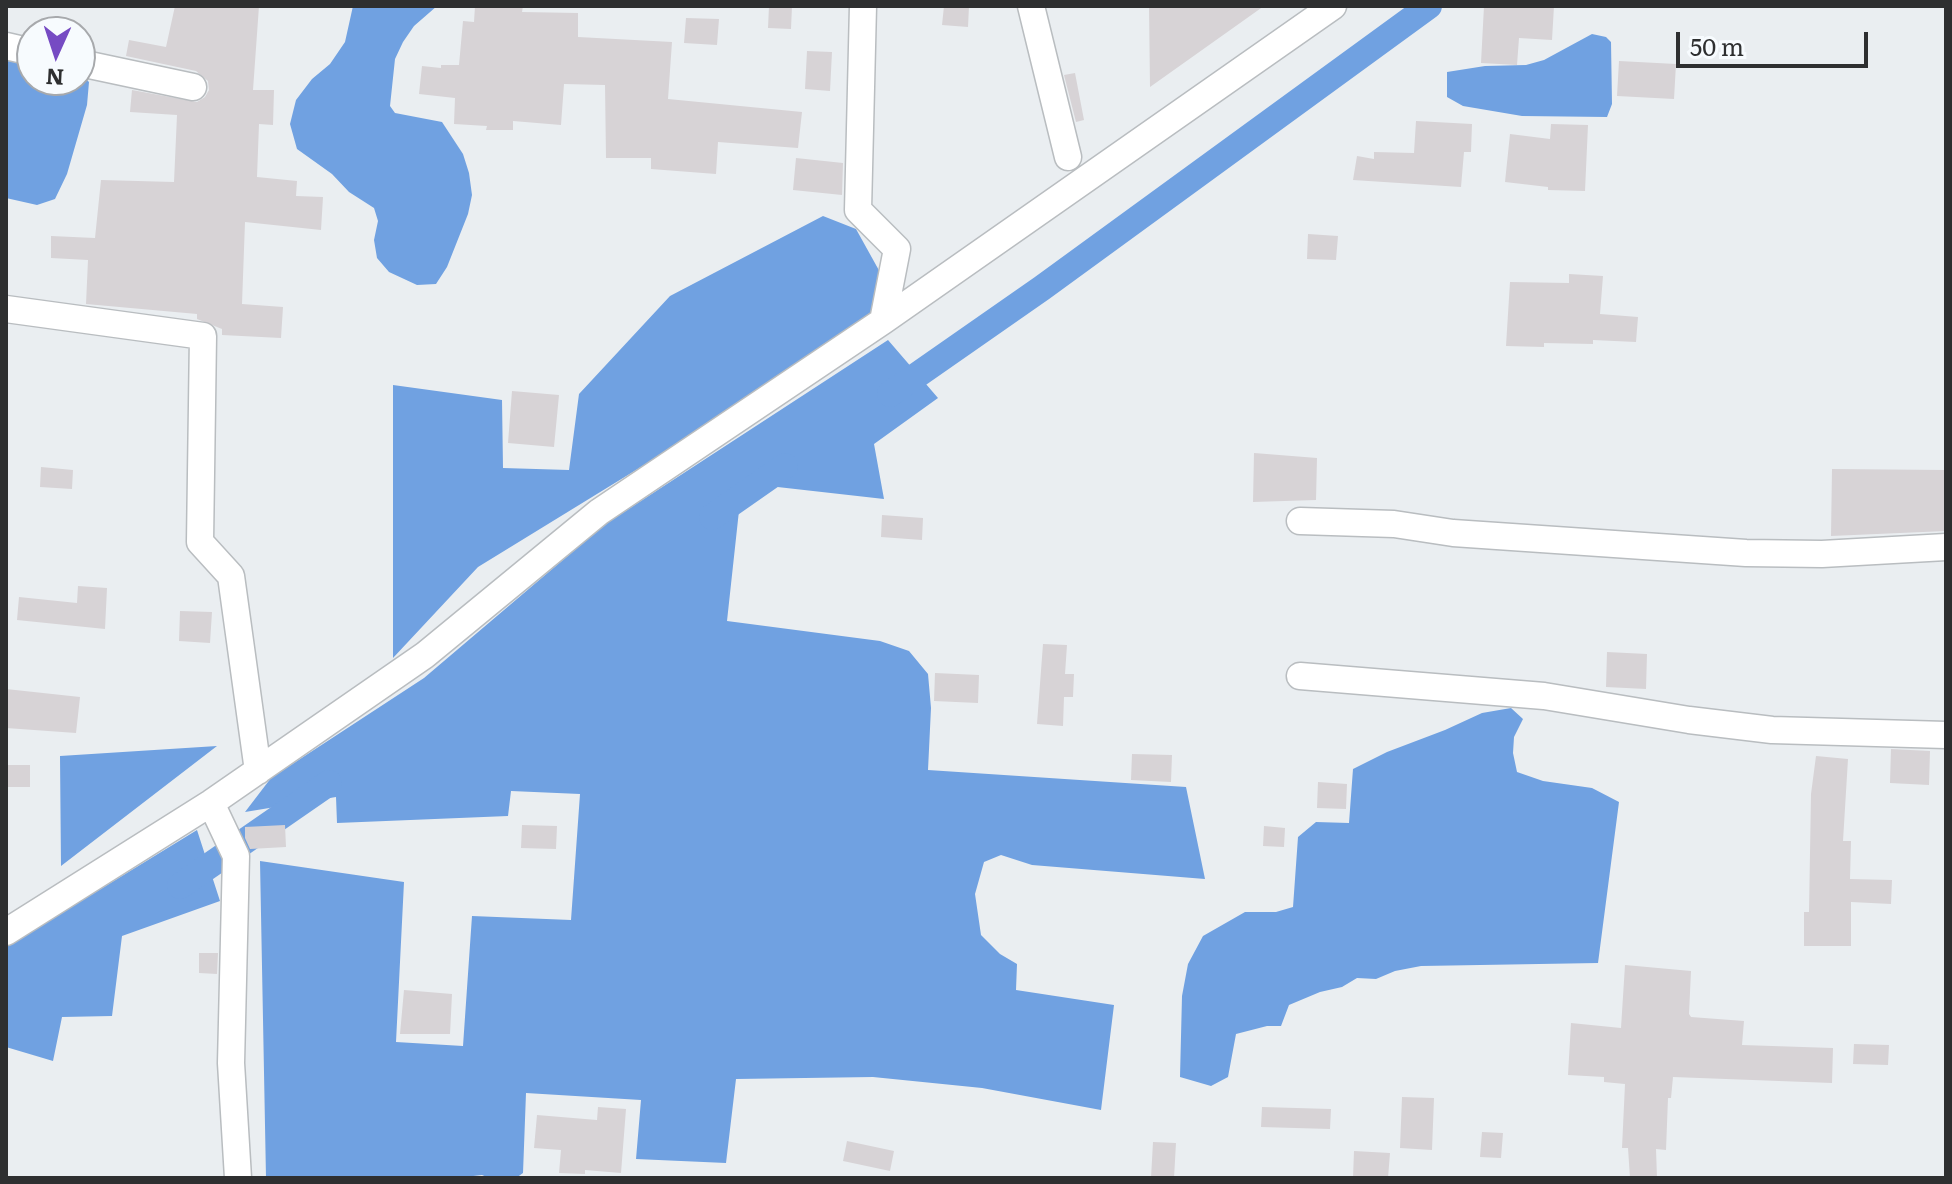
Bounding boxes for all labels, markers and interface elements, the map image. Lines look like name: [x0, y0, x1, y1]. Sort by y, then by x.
north arrow: [16, 16, 96, 96]
scale bar: [1680, 16, 1872, 66]
text: 50 m: [1690, 28, 1744, 63]
text: N: [45, 62, 65, 95]

